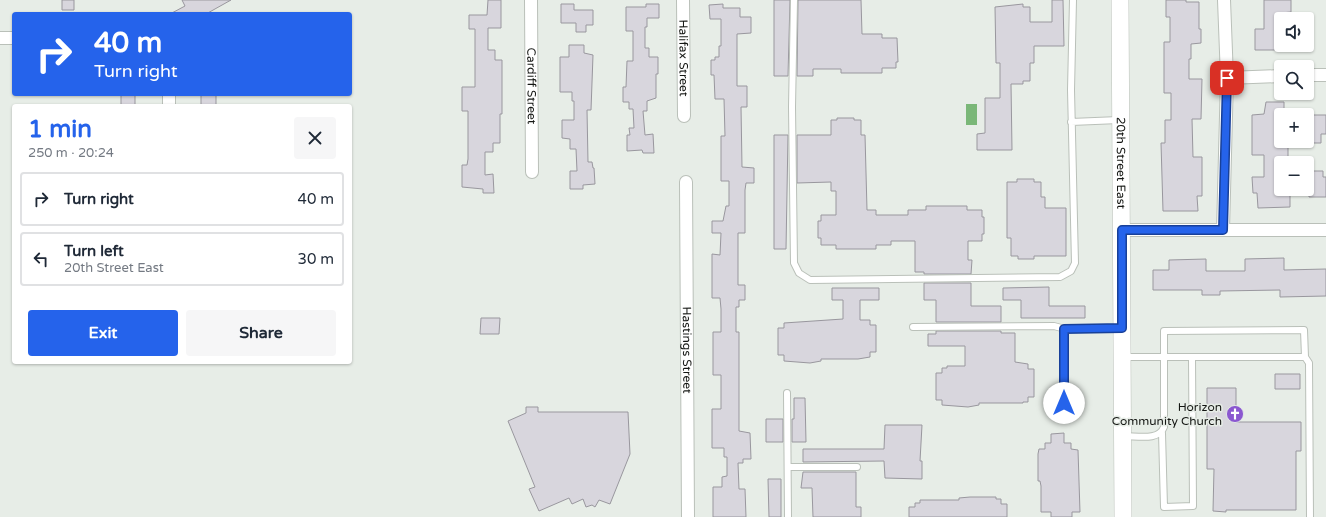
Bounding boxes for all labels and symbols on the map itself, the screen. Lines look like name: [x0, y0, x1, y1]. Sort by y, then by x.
street label: Halifax Street: [676, 19, 691, 97]
street label: Cardiff Street: [524, 48, 539, 125]
pin: [1210, 61, 1244, 95]
street label: 20th Street East: [1114, 117, 1128, 210]
street label: Hastings Street: [680, 306, 694, 394]
position arrow: [1043, 382, 1085, 424]
place label: Horizon Community Church: [1112, 400, 1222, 428]
church icon: Horizon Community Church: [1225, 404, 1245, 424]

